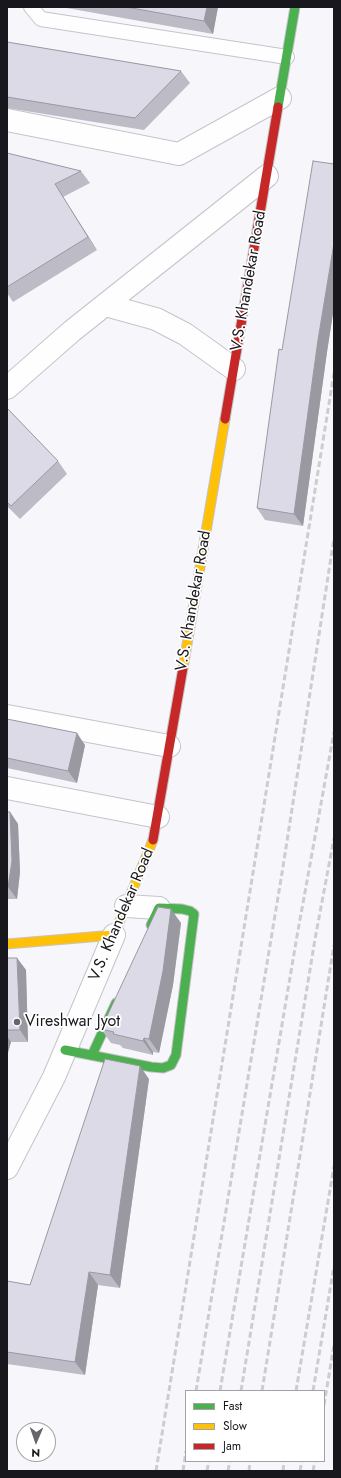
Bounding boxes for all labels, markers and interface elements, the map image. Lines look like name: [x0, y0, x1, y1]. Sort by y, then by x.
street label: V.S. Khandekar Road: [227, 209, 271, 353]
street label: V.S. Khandekar Road: [172, 529, 216, 673]
street label: V.S. Khandekar Road: [85, 846, 159, 984]
place label: Vireshwar Jyot: [25, 1012, 120, 1032]
marker: Vireshwar Jyot: [12, 1017, 22, 1027]
legend: [185, 1390, 325, 1462]
text: Fast: [223, 1397, 242, 1415]
text: Slow: [223, 1417, 247, 1435]
north arrow: [16, 1422, 56, 1462]
text: Jam: [223, 1437, 241, 1455]
text: N: [31, 1445, 40, 1461]

